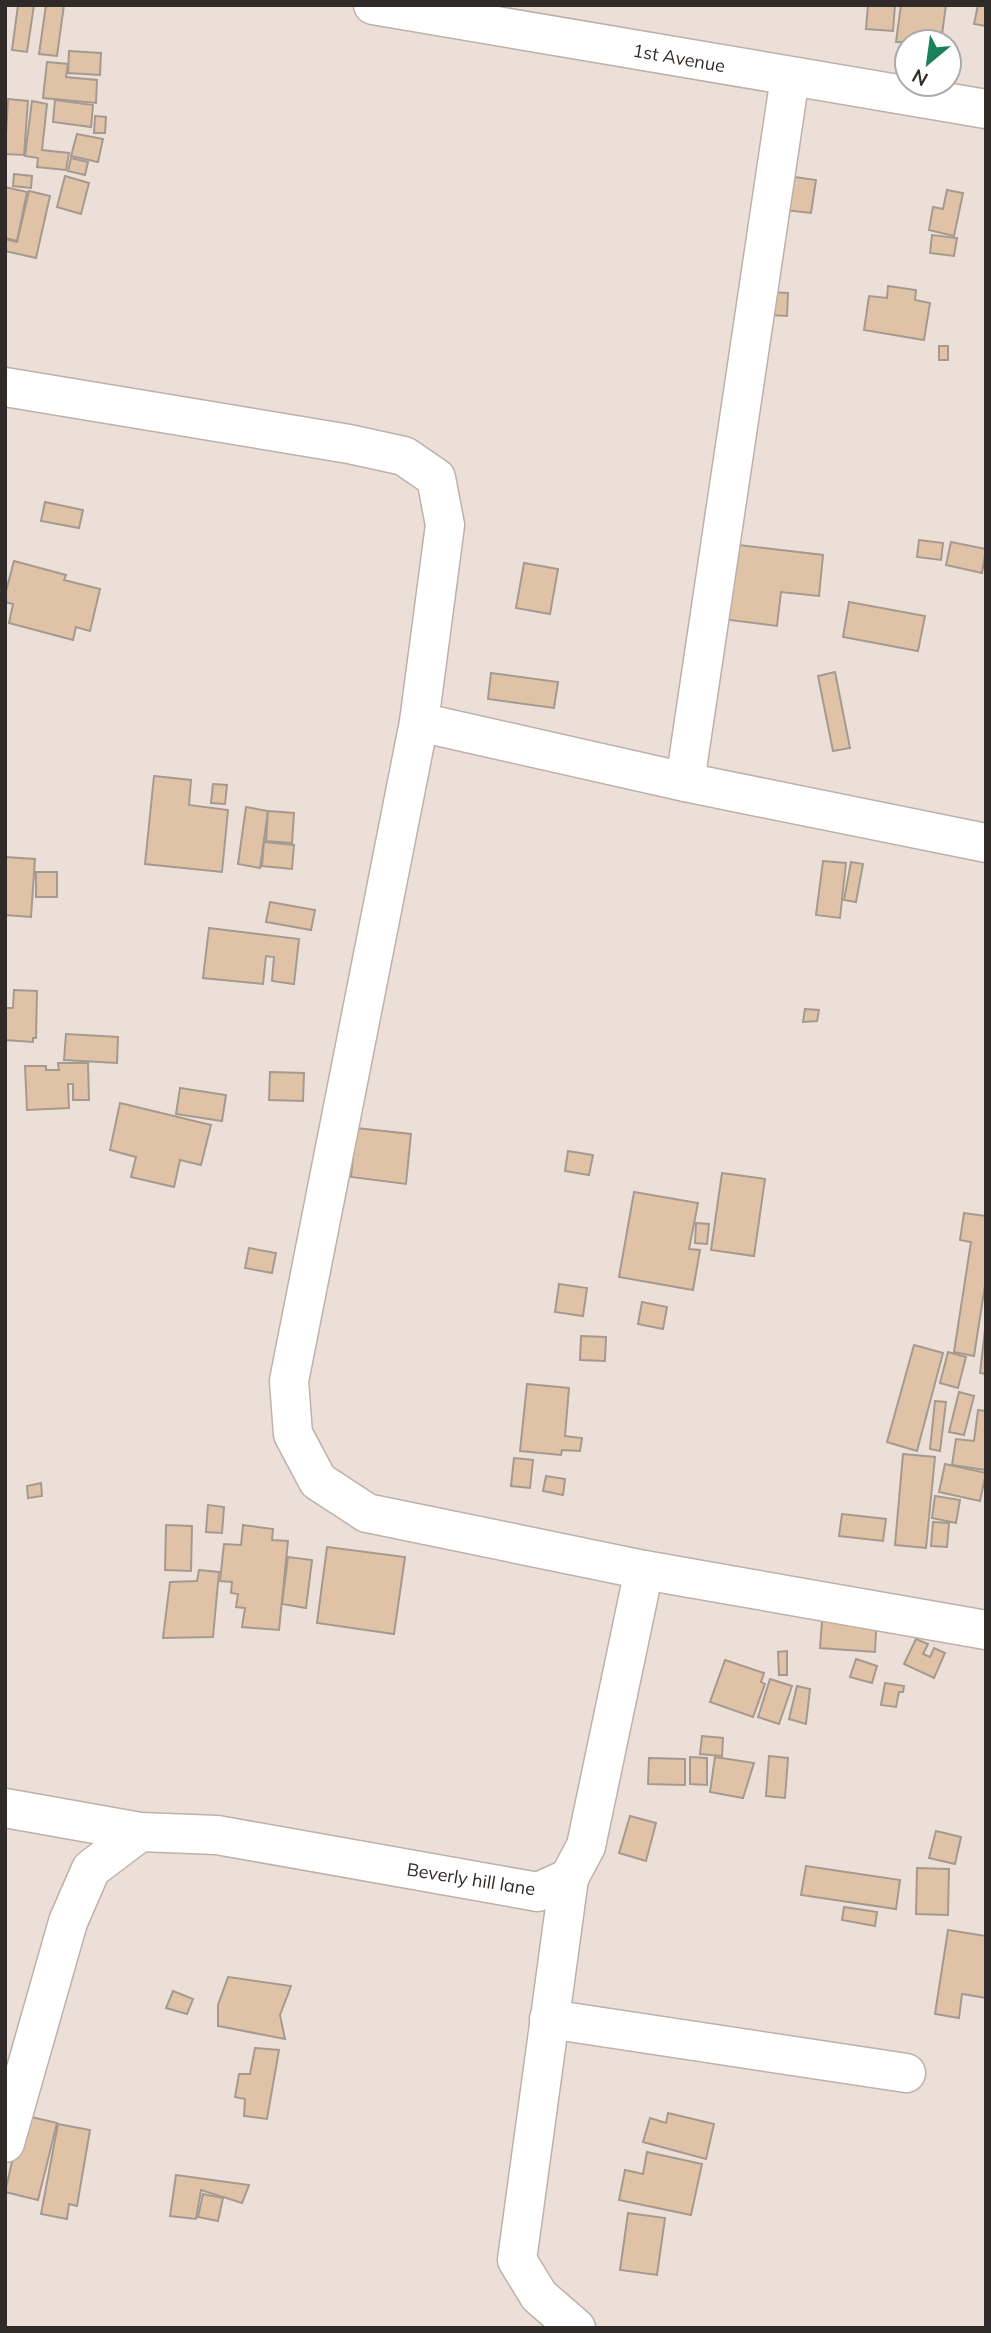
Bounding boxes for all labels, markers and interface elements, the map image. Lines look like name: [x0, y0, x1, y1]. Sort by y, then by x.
north arrow: [893, 28, 963, 98]
street label: 1st Avenue: [631, 39, 727, 77]
text: N: [908, 64, 932, 92]
street label: Beverly hill lane: [405, 1857, 537, 1901]

